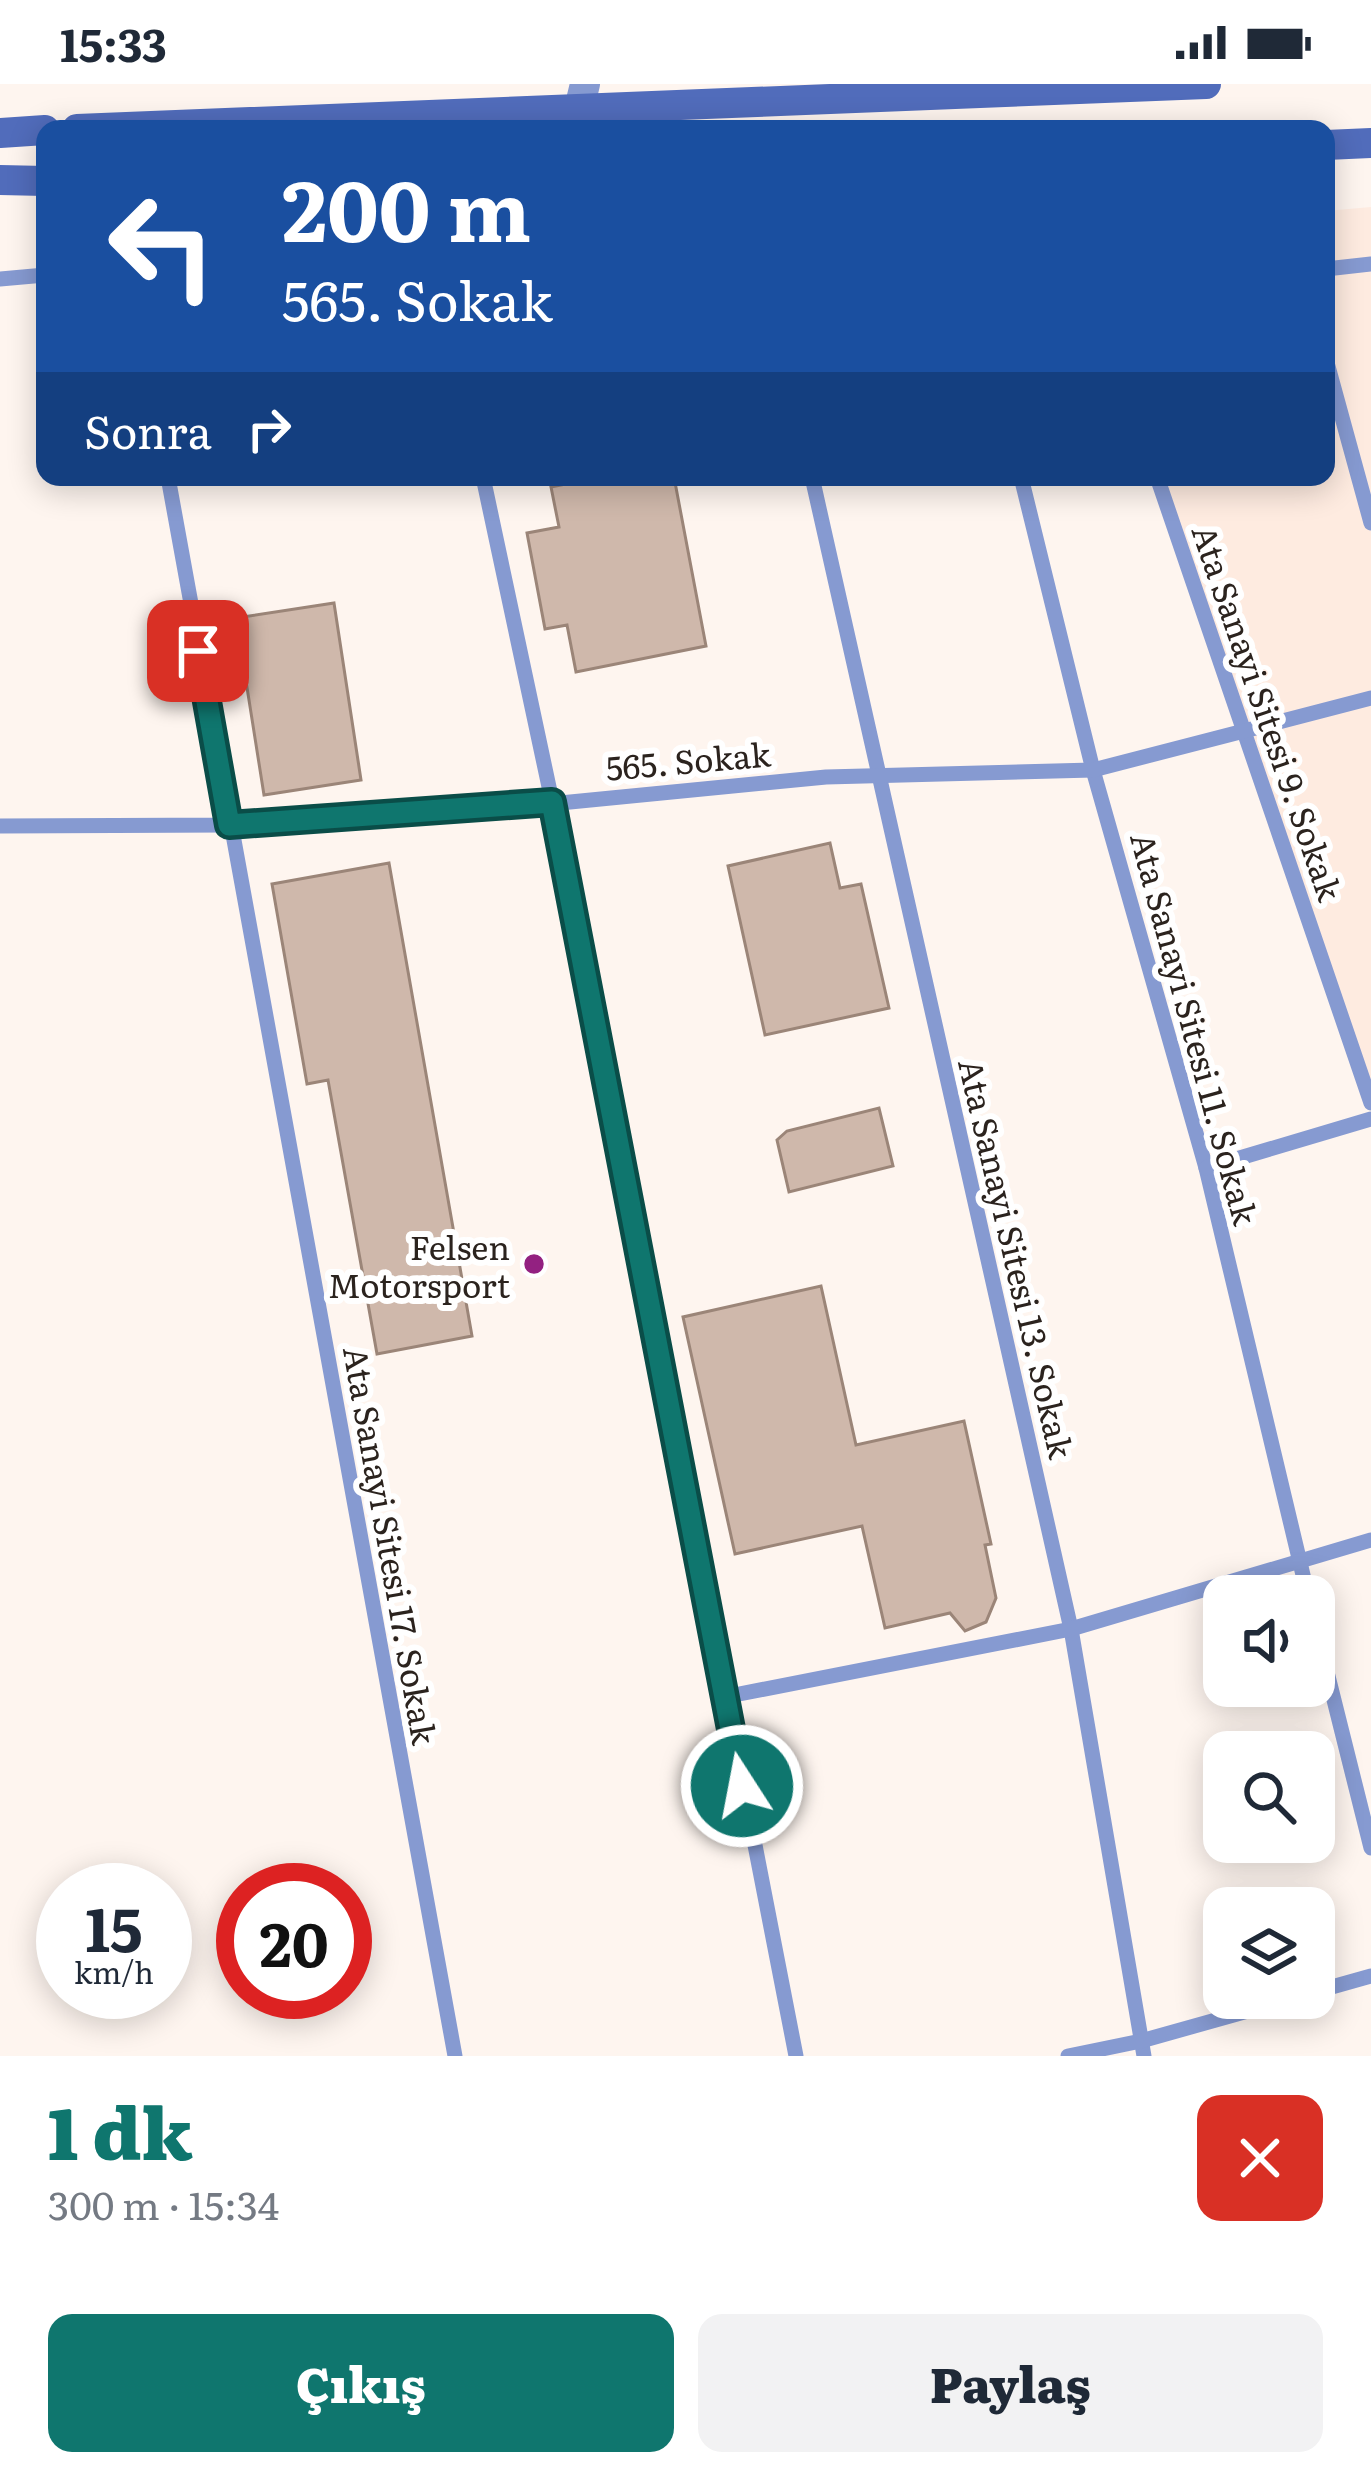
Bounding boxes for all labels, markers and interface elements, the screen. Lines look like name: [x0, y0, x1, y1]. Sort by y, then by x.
text: 15:33: [60, 9, 167, 76]
text: 200 m: [282, 143, 531, 268]
icon: left: [84, 168, 240, 324]
text: 565. Sokak: [282, 257, 553, 338]
text: Sonra: [84, 396, 212, 463]
icon: right: [236, 396, 302, 462]
street label: Ata Sanayi Sitesi 9. Sokak: [1182, 517, 1357, 908]
pin: [147, 600, 249, 702]
icon: arrive: [165, 618, 231, 684]
street label: 565. Sokak: [603, 727, 773, 791]
street label: Ata Sanayi Sitesi 11. Sokak: [1120, 826, 1272, 1231]
street label: Ata Sanayi Sitesi 13. Sokak: [948, 1053, 1088, 1464]
place label: Felsen Motorsport: [328, 1221, 511, 1308]
marker: Felsen Motorsport: [521, 1251, 547, 1277]
street label: Ata Sanayi Sitesi 17. Sokak: [333, 1342, 451, 1749]
map controls: [1203, 1575, 1335, 2019]
button: sound: [1203, 1575, 1335, 1707]
position arrow: [679, 1723, 805, 1849]
button: search: [1203, 1731, 1335, 1863]
speed limit sign: 20: [216, 1863, 372, 2019]
text: 15: [85, 1881, 143, 1970]
button: layers: [1203, 1887, 1335, 2019]
text: km/h: [74, 1949, 154, 1993]
text: 1 dk: [48, 2075, 193, 2182]
button: close: [1197, 2095, 1323, 2221]
text: 300 m · 15:34: [48, 2174, 279, 2232]
button: Çıkış: [48, 2314, 674, 2452]
button: Paylaş: [698, 2314, 1323, 2452]

